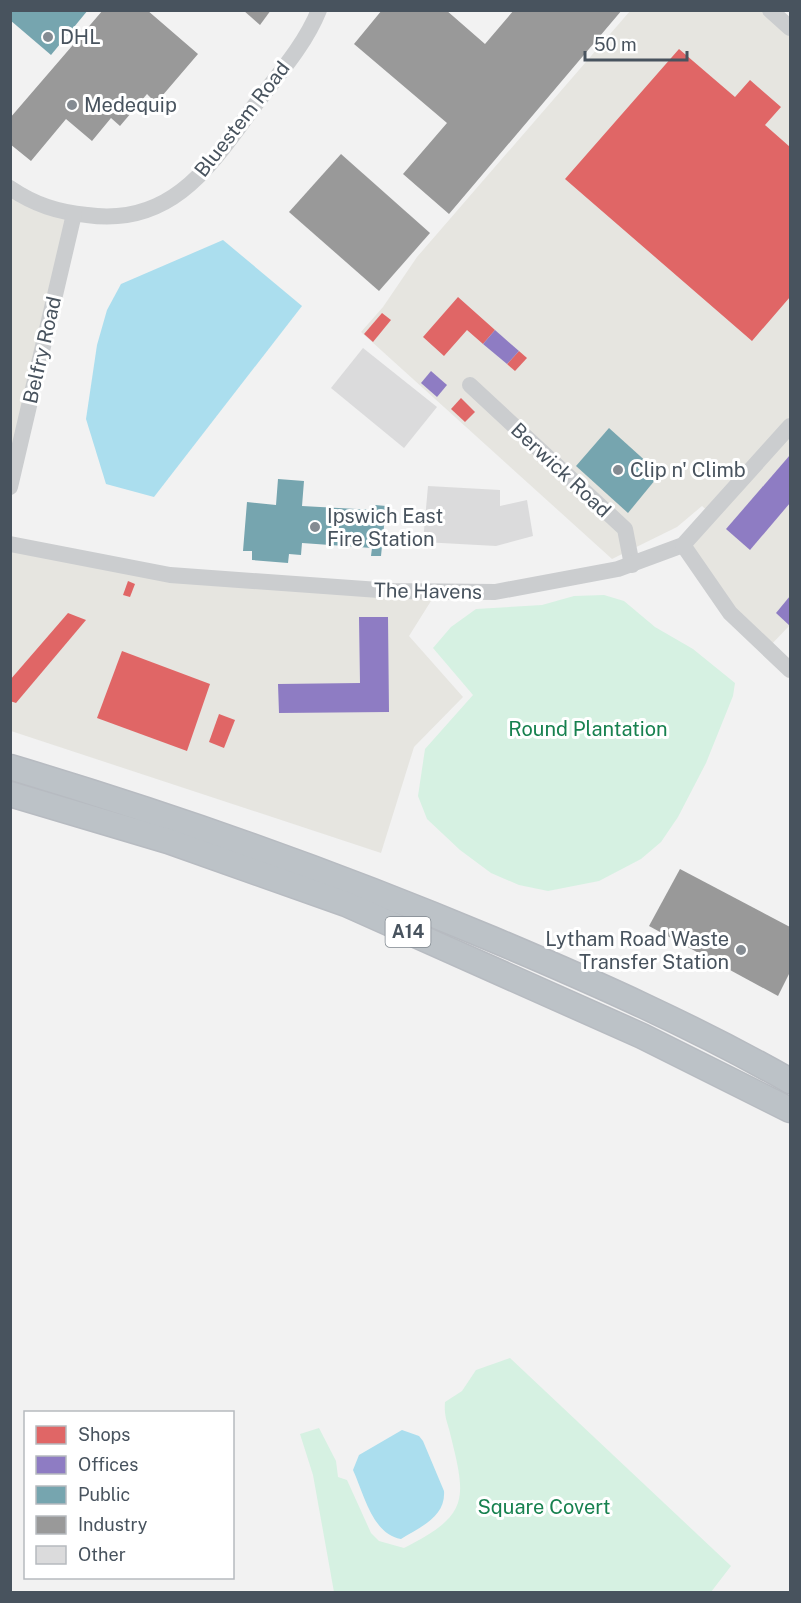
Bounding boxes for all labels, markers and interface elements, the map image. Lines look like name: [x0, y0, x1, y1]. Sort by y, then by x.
scale bar: [585, 24, 687, 62]
place label: DHL: [60, 25, 101, 49]
marker: DHL: [41, 30, 55, 44]
text: 50 m: [594, 34, 637, 55]
street label: Bluestem Road: [189, 56, 295, 182]
place label: Medequip: [84, 93, 177, 117]
marker: Medequip: [65, 98, 79, 112]
street label: Belfry Road: [18, 294, 66, 406]
street label: Berwick Road: [506, 418, 616, 522]
place label: Clip n' Climb: [630, 458, 746, 482]
marker: Clip n' Climb: [611, 463, 625, 477]
place label: Ipswich East Fire Station: [327, 504, 443, 551]
marker: Ipswich East Fire Station: [308, 520, 322, 534]
street label: The Havens: [374, 578, 482, 604]
park label: Round Plantation: [508, 717, 668, 741]
road number: A14: [386, 917, 430, 947]
place label: Lytham Road Waste Transfer Station: [545, 927, 729, 974]
marker: Lytham Road Waste Transfer Station: [734, 943, 748, 957]
legend: [24, 1411, 234, 1579]
text: Shops: [78, 1424, 130, 1445]
text: Offices: [78, 1454, 138, 1475]
text: Public: [78, 1484, 130, 1505]
park label: Square Covert: [477, 1495, 611, 1519]
text: Industry: [78, 1514, 148, 1535]
text: Other: [78, 1544, 126, 1565]

